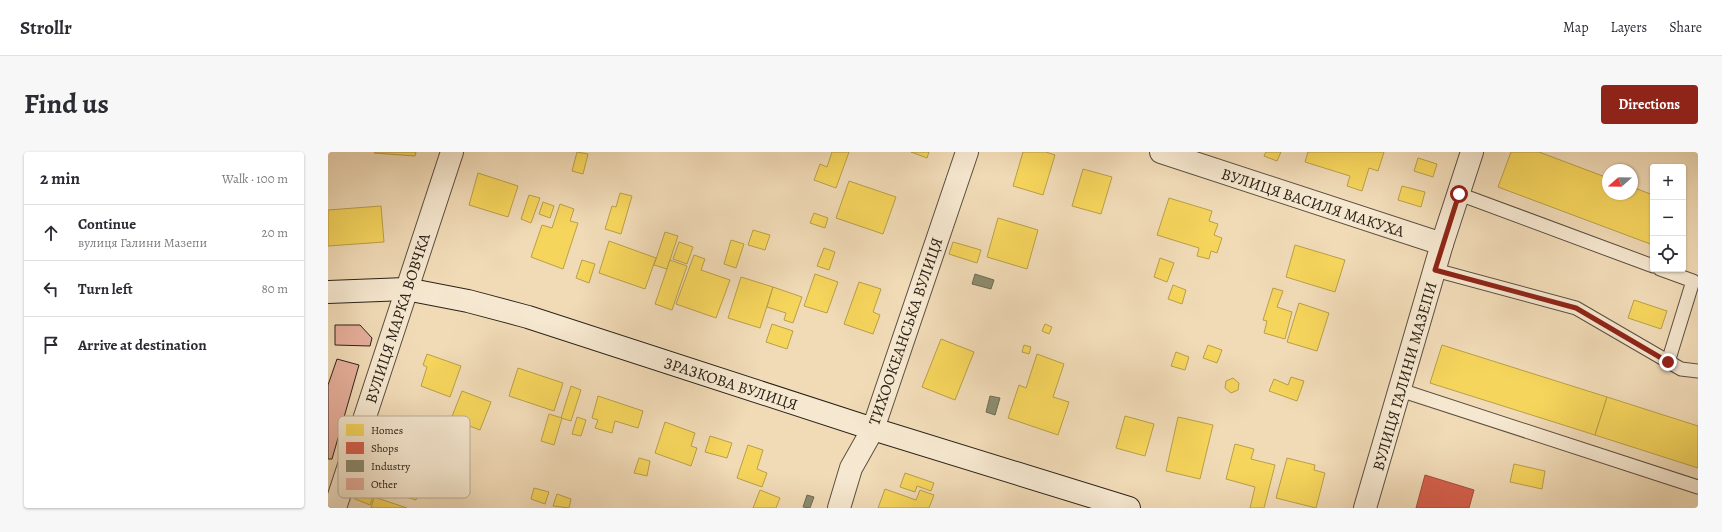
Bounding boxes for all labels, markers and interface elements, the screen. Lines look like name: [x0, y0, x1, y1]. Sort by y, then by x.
text: Strollr: [20, 15, 72, 41]
text: Map: [1563, 18, 1589, 37]
text: Layers: [1611, 18, 1647, 37]
text: Share: [1669, 18, 1702, 37]
text: Find us: [24, 85, 109, 123]
button: Directions: [1601, 85, 1698, 124]
street label: ВУЛИЦЯ ВАСИЛЯ МАКУХА: [1218, 163, 1408, 243]
north arrow: [1602, 164, 1638, 200]
map controls: [1650, 164, 1686, 272]
button: +: [1650, 164, 1686, 200]
text: 2 min: [40, 167, 80, 190]
text: Walk · 100 m: [222, 170, 288, 187]
route start: [1450, 185, 1468, 203]
button: −: [1650, 200, 1686, 236]
text: Continue: [78, 214, 136, 234]
icon: ahead: [40, 222, 62, 244]
text: 20 m: [262, 224, 288, 241]
street label: ВУЛИЦЯ МАРКА ВОВЧКА: [360, 230, 436, 406]
text: вулиця Галини Мазепи: [78, 234, 207, 251]
street label: ТИХООКЕАНСЬКА ВУЛИЦЯ: [863, 234, 949, 428]
button: locate: [1650, 236, 1686, 272]
icon: left: [40, 278, 62, 300]
text: Turn left: [78, 279, 133, 299]
street label: ВУЛИЦЯ ГАЛИНИ МАЗЕПИ: [1367, 279, 1442, 473]
text: 80 m: [261, 280, 288, 297]
icon: arrive: [40, 334, 62, 356]
text: Arrive at destination: [78, 335, 207, 355]
street label: ЗРАЗКОВА ВУЛИЦЯ: [661, 352, 801, 416]
route end: [1659, 353, 1677, 371]
legend: [338, 416, 470, 498]
text: Homes: [371, 423, 403, 438]
text: Shops: [371, 441, 398, 456]
text: Industry: [371, 459, 410, 474]
text: Other: [371, 477, 397, 492]

